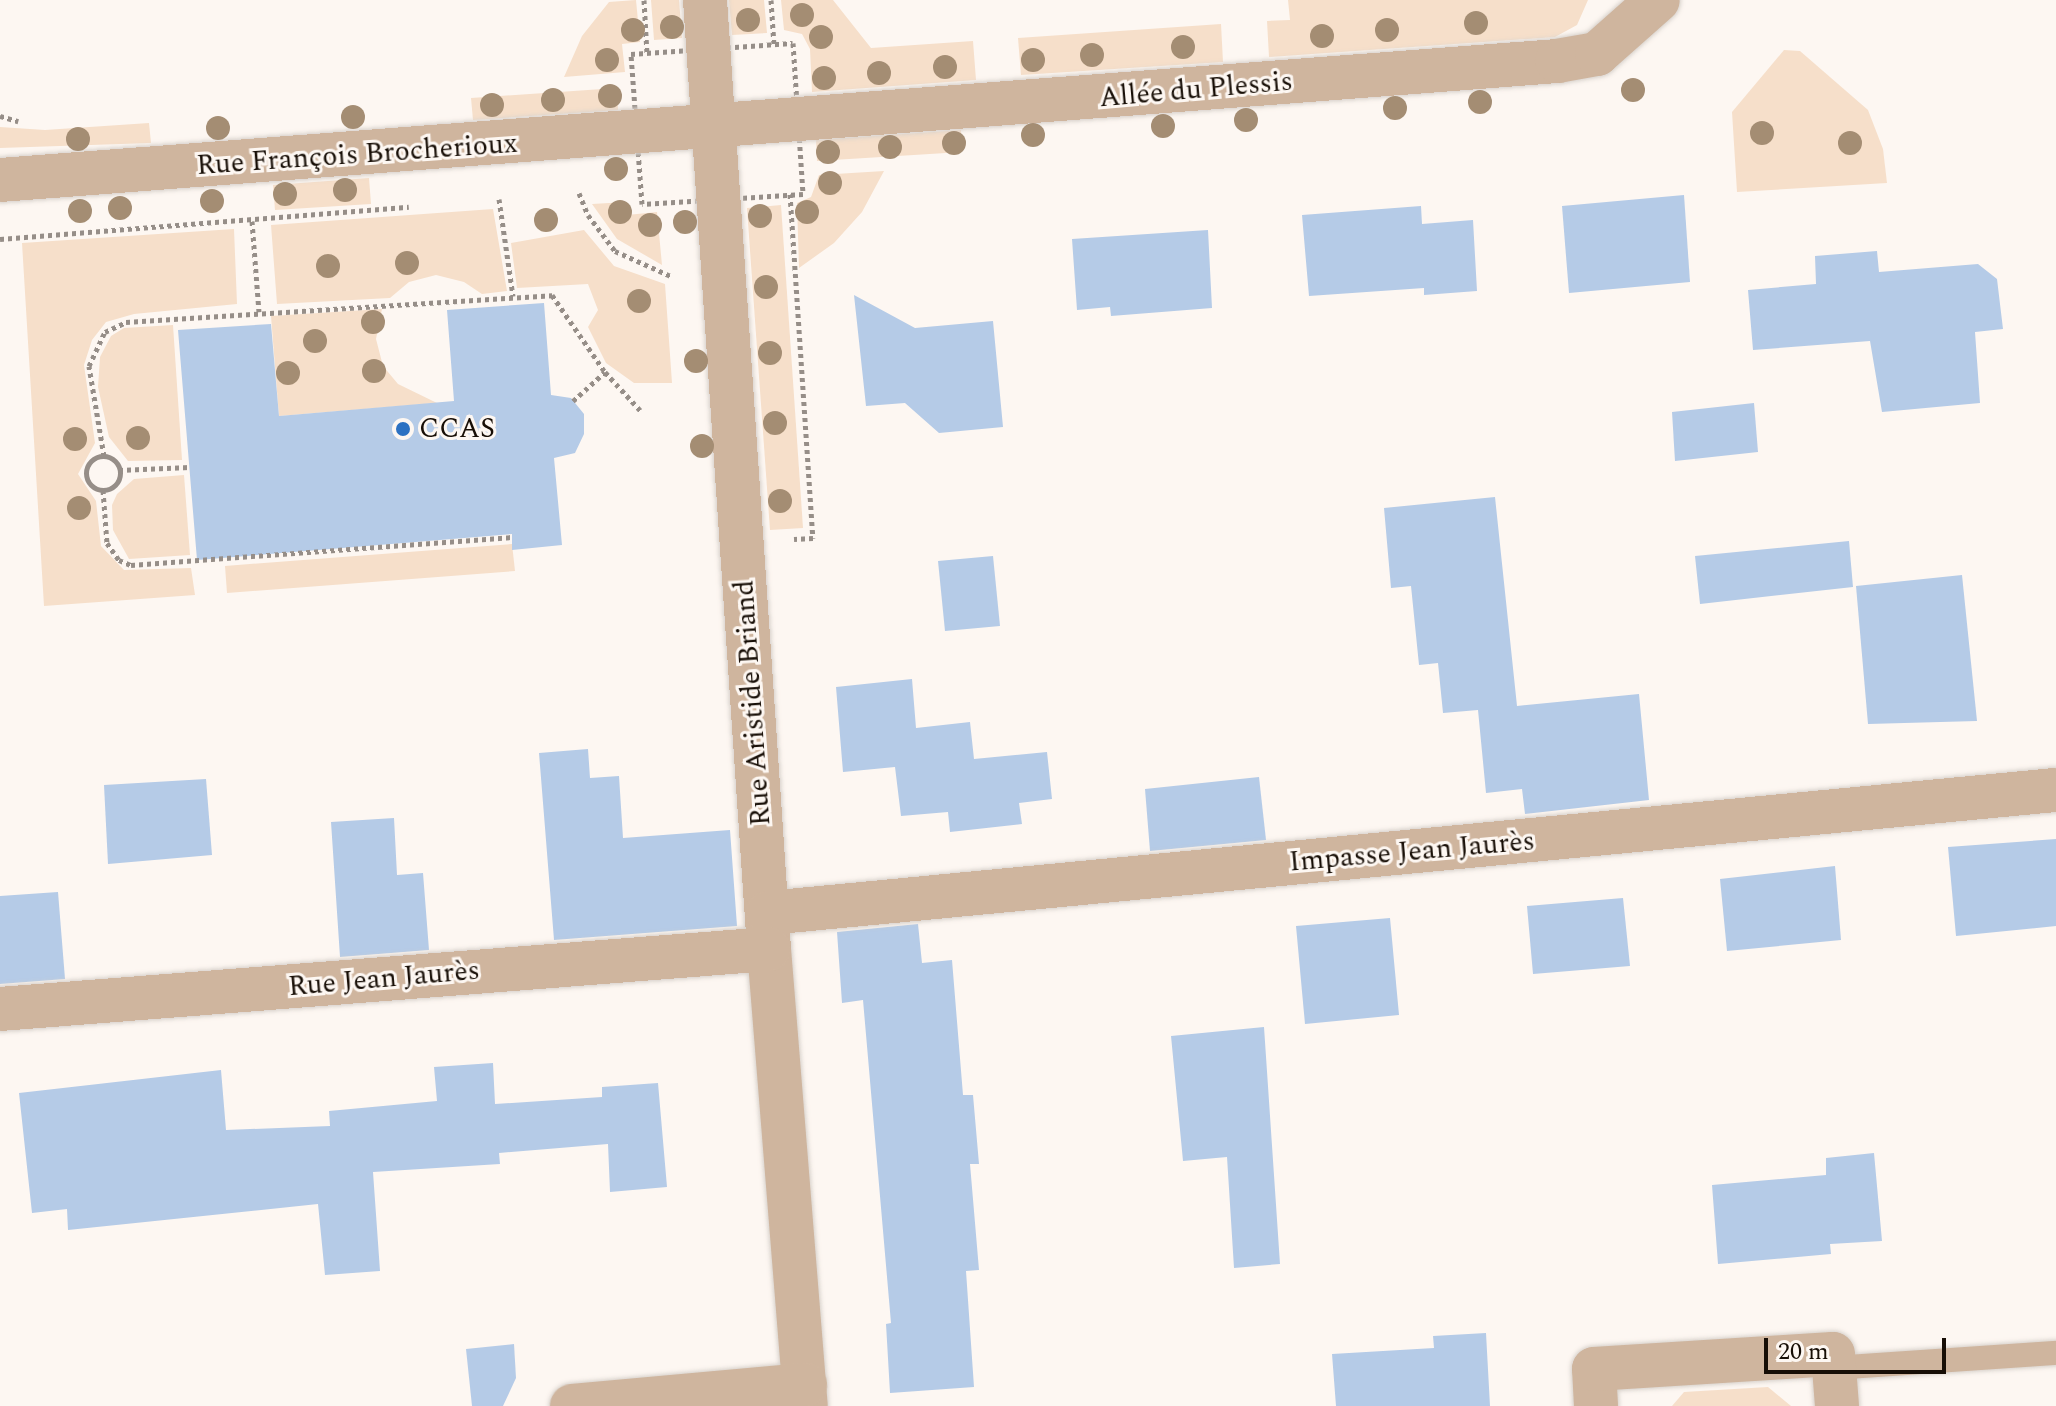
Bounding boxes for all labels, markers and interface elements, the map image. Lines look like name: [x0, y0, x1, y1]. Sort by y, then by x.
street label: Allée du Plessis: [1098, 65, 1294, 115]
street label: Rue François Brocherioux: [195, 127, 519, 183]
place label: CCAS: [419, 412, 495, 446]
marker: CCAS: [394, 420, 412, 438]
street label: Rue Aristide Briand: [728, 579, 778, 827]
street label: Impasse Jean Jaurès: [1288, 825, 1536, 879]
street label: Rue Jean Jaurès: [287, 954, 481, 1004]
scale bar: [1768, 1322, 1950, 1372]
text: 20 m: [1778, 1334, 1829, 1370]

